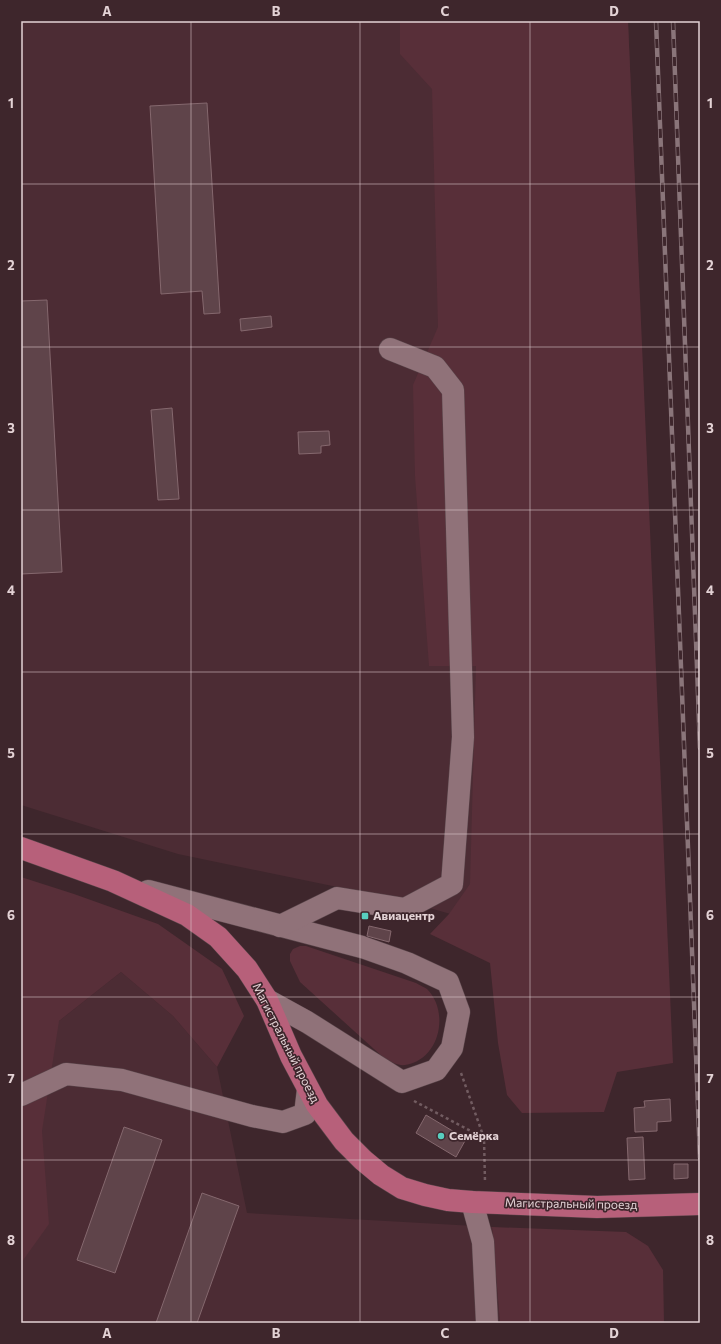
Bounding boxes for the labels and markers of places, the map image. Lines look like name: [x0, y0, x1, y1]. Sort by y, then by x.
place label: Авиацентр: [373, 908, 435, 922]
marker: Авиацентр: [360, 911, 370, 921]
place label: Семёрка: [449, 1128, 499, 1142]
marker: Семёрка: [436, 1131, 446, 1141]

